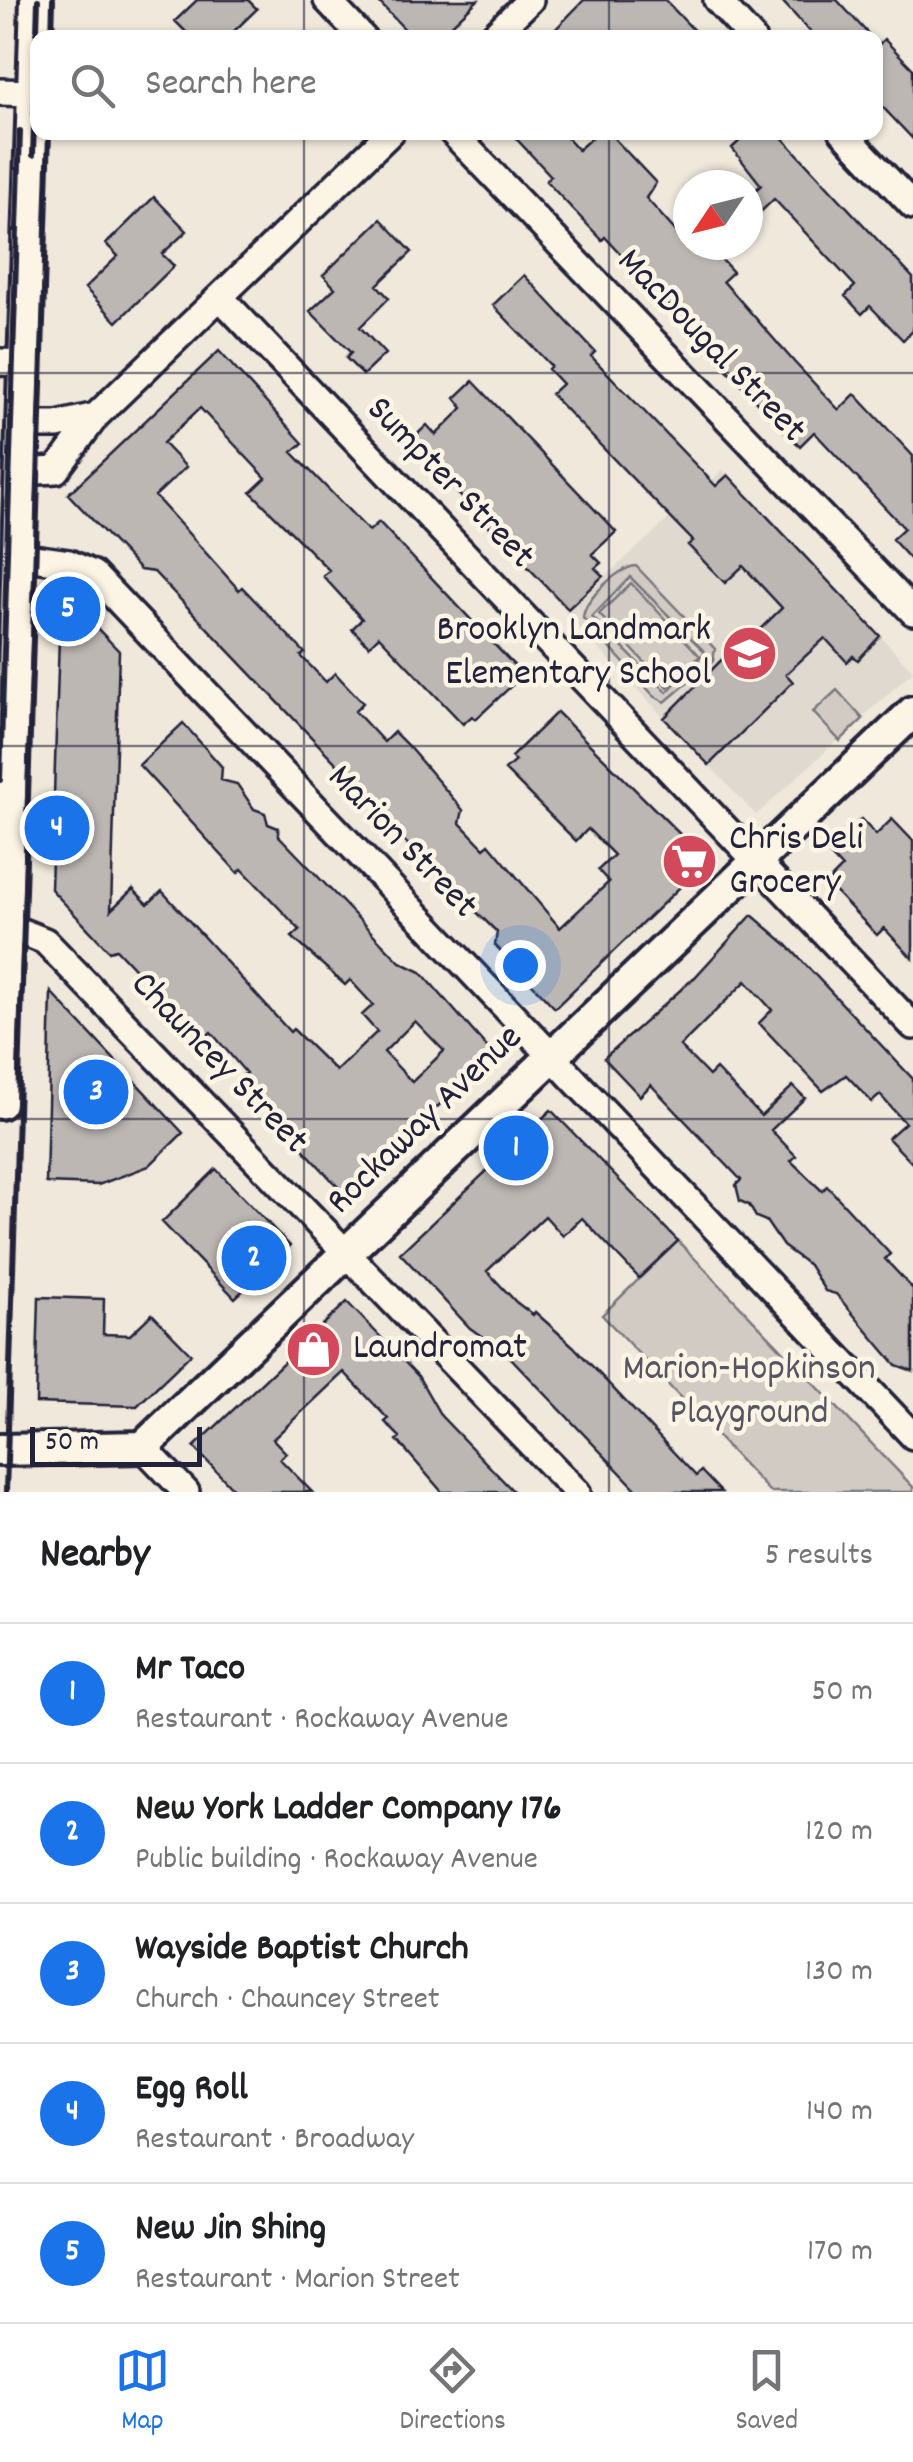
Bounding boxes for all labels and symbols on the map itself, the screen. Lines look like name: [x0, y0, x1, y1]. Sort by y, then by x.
north arrow: [673, 170, 763, 260]
street label: MacDougal Street: [602, 237, 818, 457]
street label: Sumpter Street: [352, 385, 546, 583]
pin: 5: [36, 572, 100, 646]
place label: Brooklyn Landmark Elementary School: [436, 604, 711, 703]
school or university icon: Brooklyn Landmark Elementary School: [720, 623, 780, 683]
street label: Marion Street: [313, 753, 489, 933]
pin: 4: [24, 790, 90, 866]
place label: Chris Deli Grocery: [729, 813, 863, 912]
supermarket icon: Chris Deli Grocery: [660, 832, 720, 892]
your location: [495, 940, 546, 991]
street label: Chauncey Street: [116, 960, 320, 1168]
street label: Rockaway Avenue: [315, 1013, 537, 1229]
pin: 3: [64, 1054, 128, 1130]
pin: 1: [484, 1110, 548, 1186]
pin: 2: [222, 1220, 286, 1296]
shop icon: Laundromat: [284, 1319, 344, 1379]
place label: Laundromat: [353, 1322, 527, 1377]
park label: Marion-Hopkinson Playground: [622, 1343, 876, 1442]
scale bar: [30, 1422, 202, 1466]

